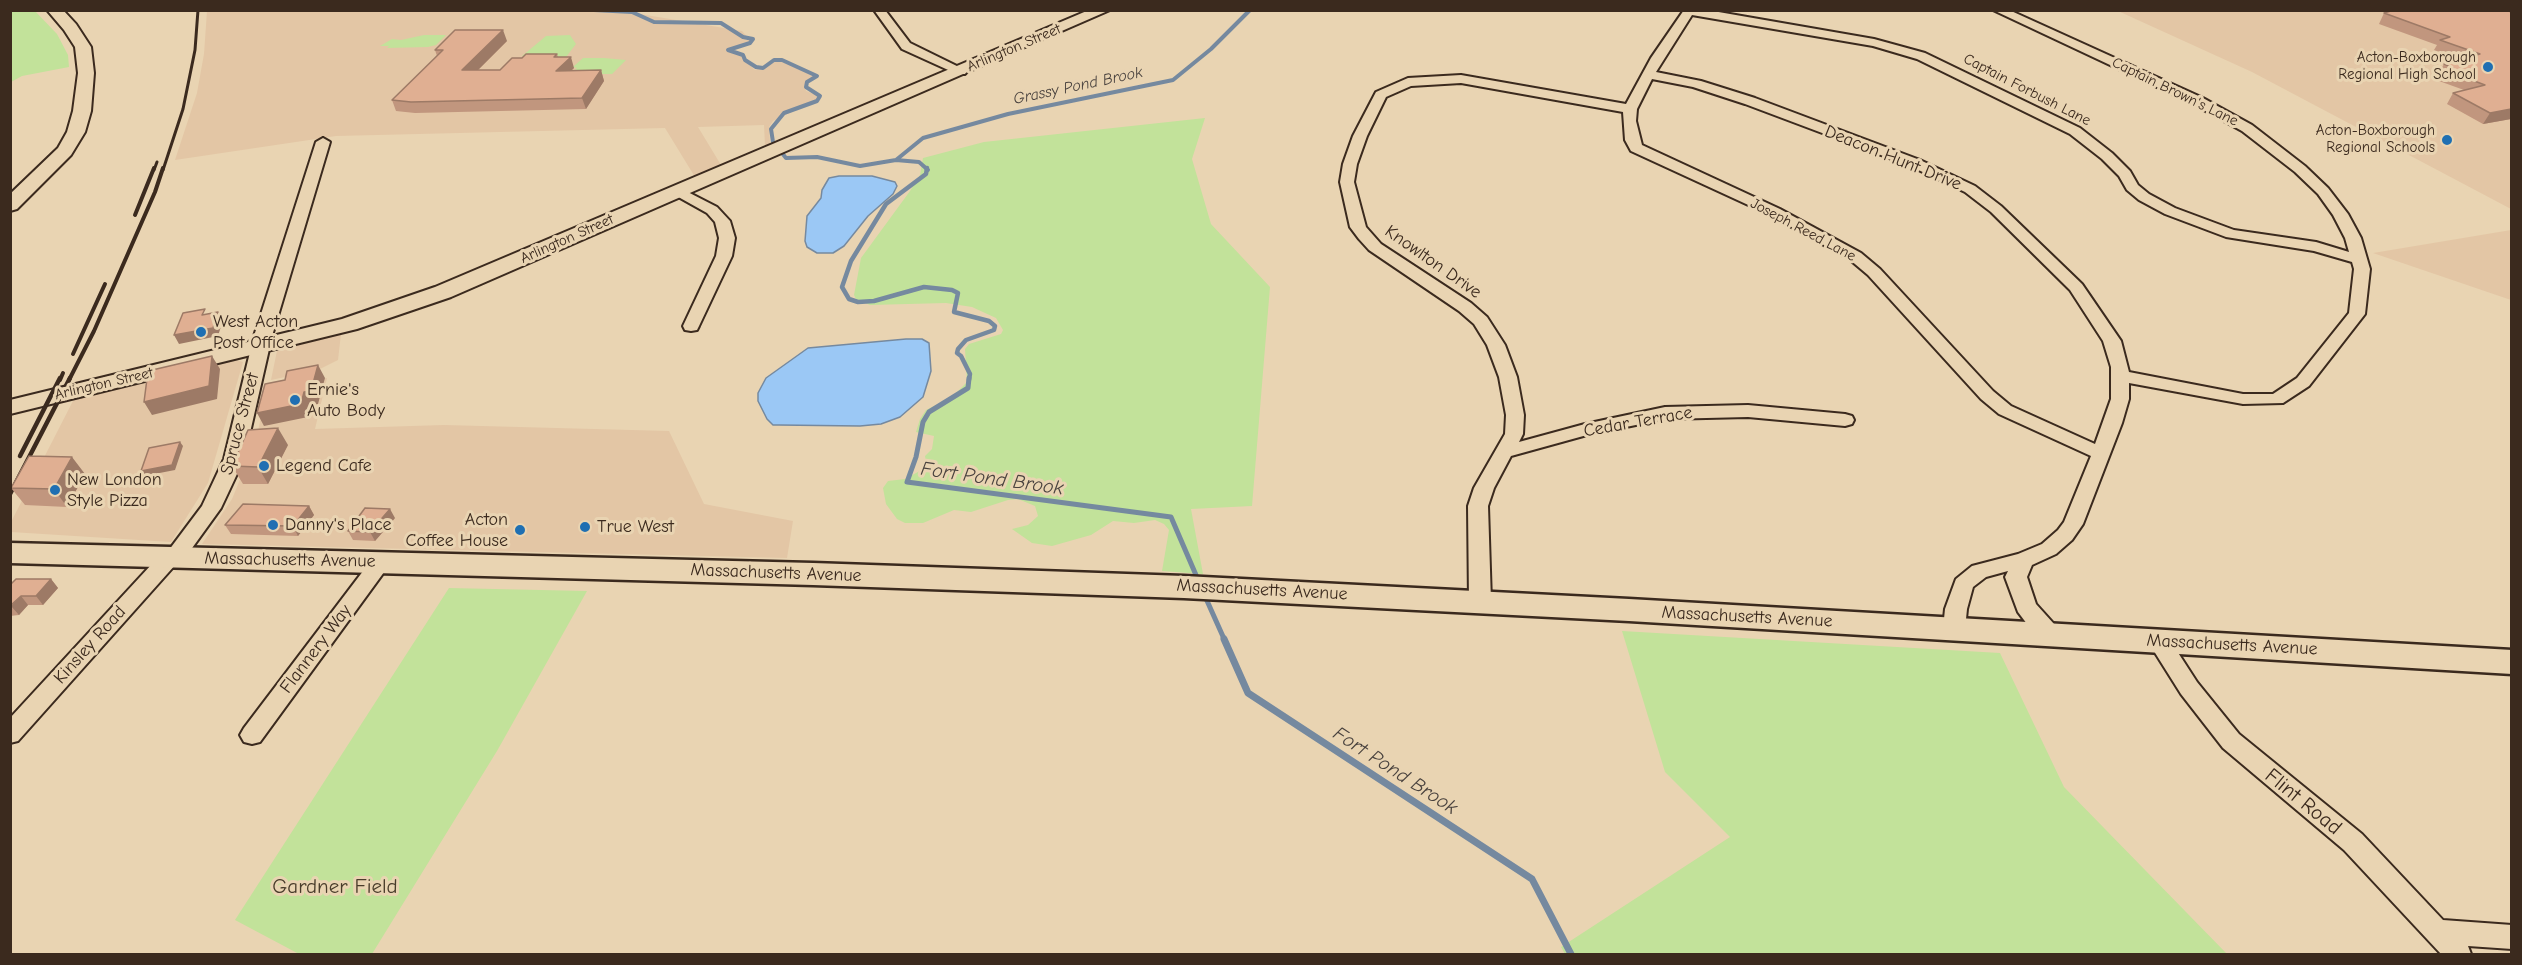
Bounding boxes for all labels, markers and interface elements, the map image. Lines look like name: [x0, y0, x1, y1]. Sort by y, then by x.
street label: Arlington Street: [964, 20, 1064, 76]
place label: Acton-Boxborough Regional High School: [2338, 49, 2476, 84]
street label: Captain Forbush Lane: [1960, 50, 2094, 130]
street label: Captain Brown's Lane: [2109, 54, 2241, 130]
marker: Acton-Boxborough Regional High School: [2481, 60, 2495, 74]
water label: Grassy Pond Brook: [1012, 63, 1144, 109]
street label: Deacon Hunt Drive: [1821, 121, 1965, 195]
place label: Acton-Boxborough Regional Schools: [2316, 122, 2435, 157]
marker: Acton-Boxborough Regional Schools: [2440, 133, 2454, 147]
street label: Joseph Reed Lane: [1747, 195, 1859, 265]
street label: Arlington Street: [518, 210, 616, 268]
street label: Knowlton Drive: [1381, 221, 1485, 303]
place label: West Acton Post Office: [213, 311, 298, 354]
marker: West Acton Post Office: [194, 325, 208, 339]
street label: Arlington Street: [53, 364, 155, 404]
street label: Spruce Street: [216, 371, 264, 477]
place label: Ernie's Auto Body: [307, 379, 385, 422]
marker: Ernie's Auto Body: [288, 393, 302, 407]
street label: Cedar Terrace: [1582, 402, 1694, 442]
place label: Legend Cafe: [276, 455, 372, 477]
water label: Fort Pond Brook: [919, 457, 1065, 501]
marker: Legend Cafe: [257, 459, 271, 473]
place label: New London Style Pizza: [67, 469, 162, 512]
marker: New London Style Pizza: [48, 483, 62, 497]
place label: Acton Coffee House: [406, 509, 508, 552]
place label: Danny's Place: [285, 514, 392, 536]
place label: True West: [597, 516, 674, 538]
marker: Danny's Place: [266, 518, 280, 532]
marker: True West: [578, 520, 592, 534]
marker: Acton Coffee House: [513, 523, 527, 537]
street label: Massachusetts Avenue: [204, 548, 376, 572]
street label: Massachusetts Avenue: [690, 559, 862, 587]
street label: Massachusetts Avenue: [1176, 575, 1348, 605]
street label: Flannery Way: [276, 600, 356, 698]
street label: Kinsley Road: [49, 602, 131, 688]
street label: Massachusetts Avenue: [1661, 602, 1833, 632]
street label: Massachusetts Avenue: [2146, 630, 2318, 660]
water label: Fort Pond Brook: [1328, 722, 1462, 820]
street label: Flint Road: [2260, 763, 2346, 841]
park label: Gardner Field: [272, 874, 398, 900]

